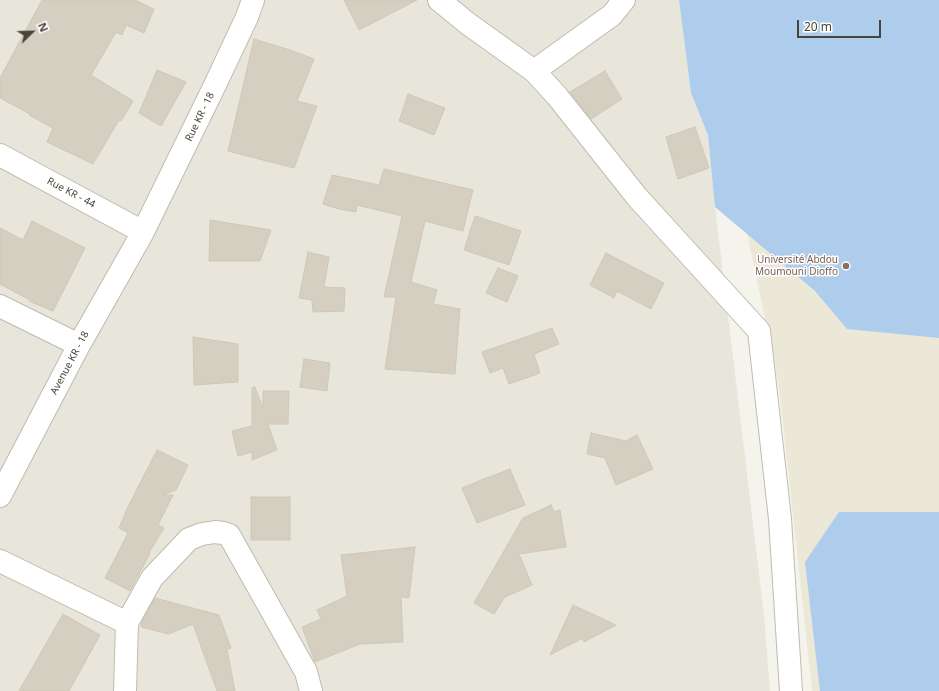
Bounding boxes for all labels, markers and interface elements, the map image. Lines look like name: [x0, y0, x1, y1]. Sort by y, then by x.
north arrow: [12, 12, 52, 52]
scale bar: [799, 12, 883, 38]
text: 20 m: [804, 18, 832, 35]
text: N: [35, 20, 52, 34]
street label: Rue KR - 18: [183, 91, 217, 143]
street label: Rue KR - 44: [45, 175, 97, 211]
place label: Université Abdou Moumouni Dioffo: [755, 254, 838, 278]
marker: Université Abdou Moumouni Dioffo: [841, 261, 851, 271]
street label: Avenue KR - 18: [48, 329, 92, 397]

